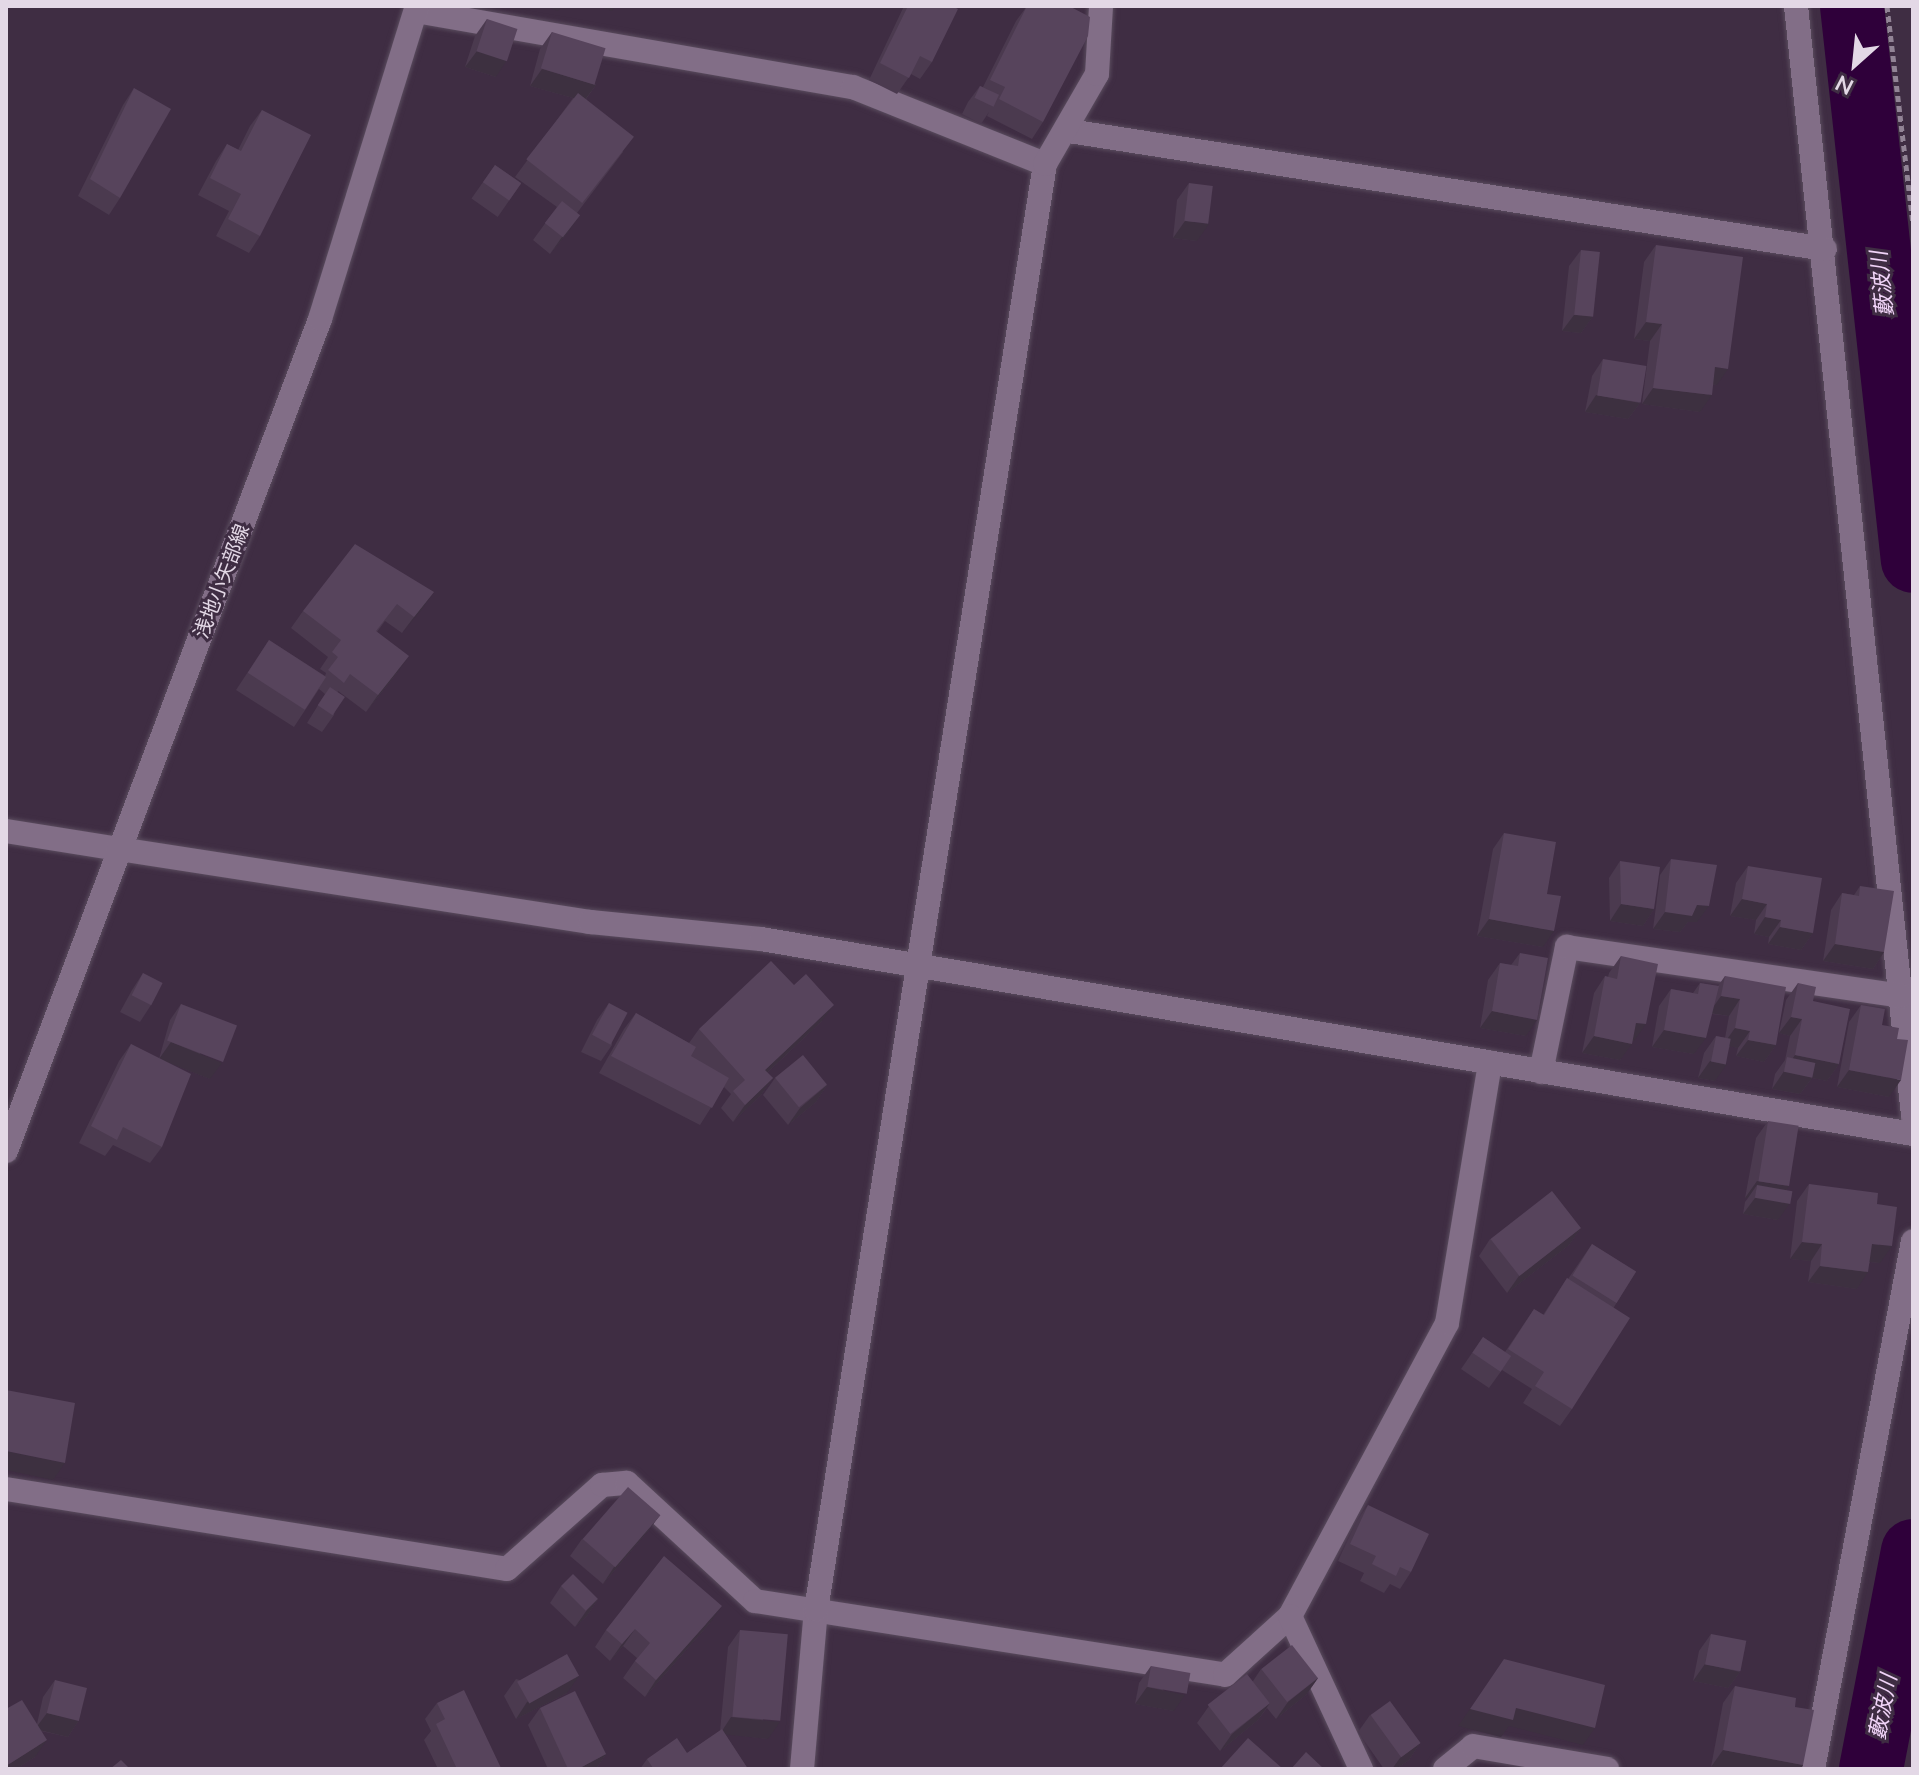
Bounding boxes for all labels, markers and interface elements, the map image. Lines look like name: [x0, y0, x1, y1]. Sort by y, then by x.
north arrow: [1815, 24, 1895, 104]
text: N: [1830, 69, 1858, 102]
water label: 藪波川: [1865, 250, 1899, 318]
street label: 浅地小矢部線: [188, 521, 254, 641]
water label: 藪波川: [1864, 1672, 1902, 1742]

